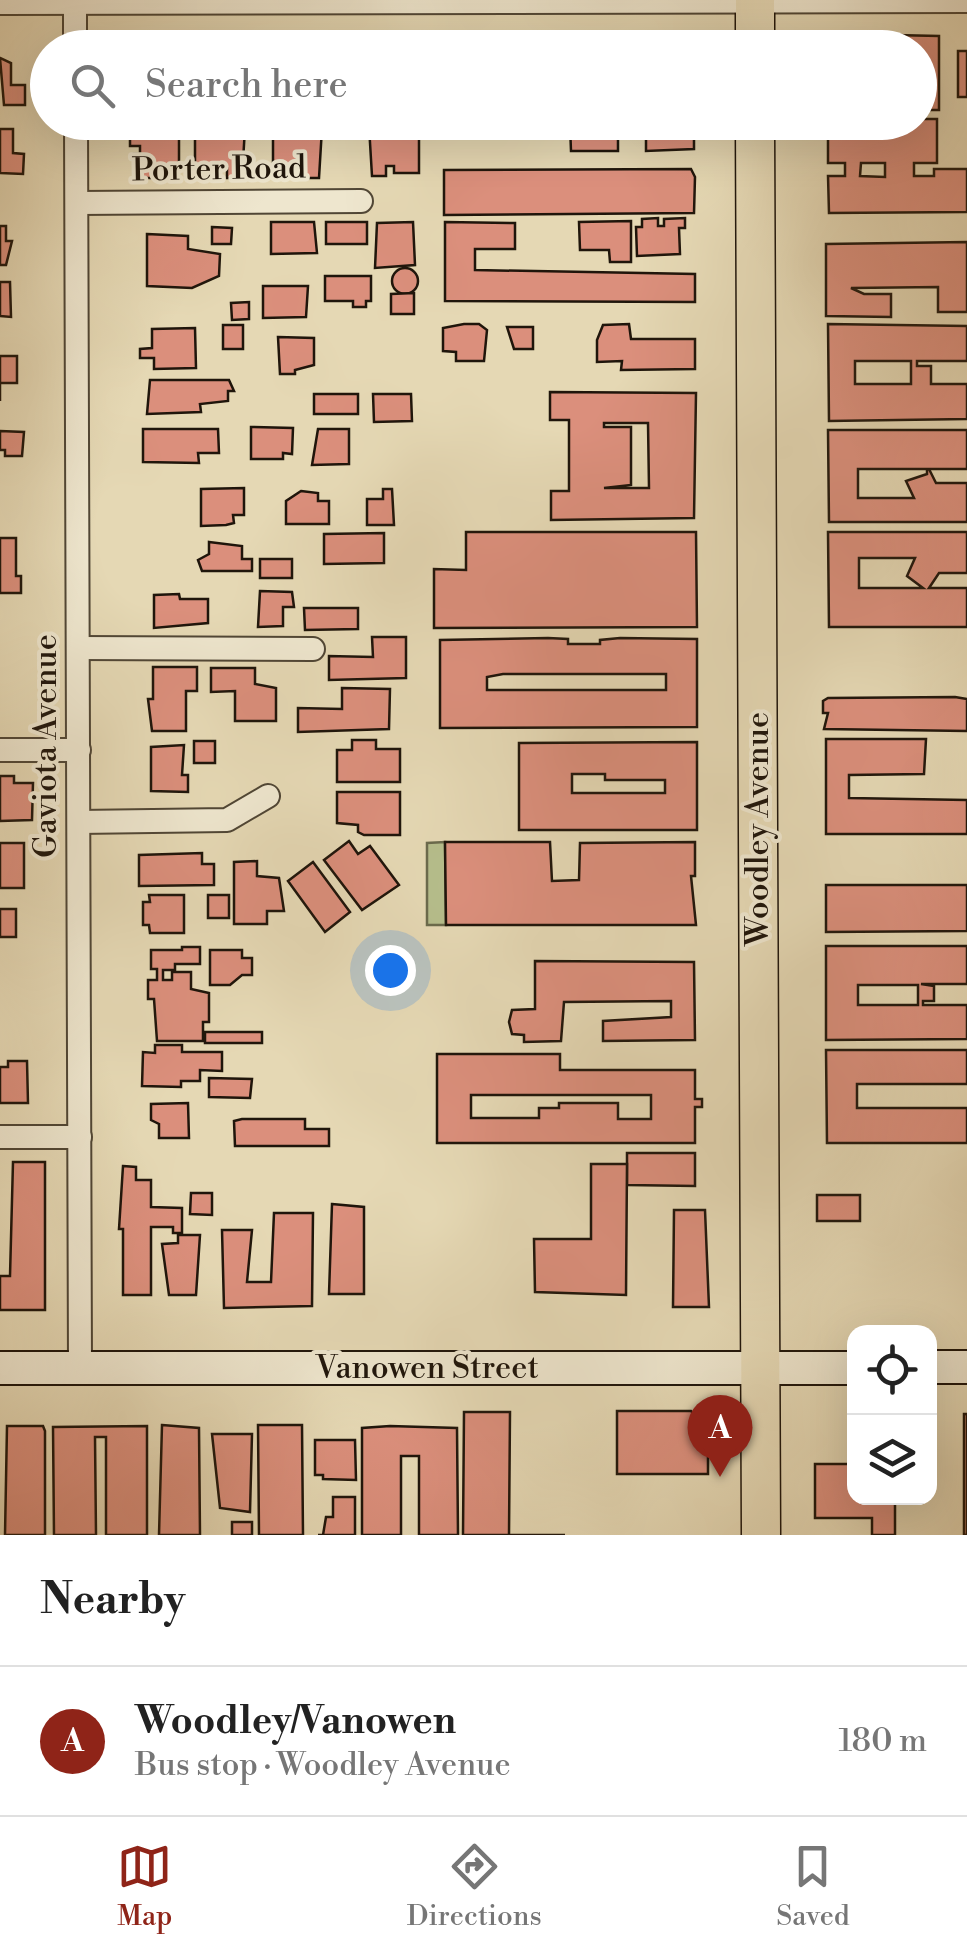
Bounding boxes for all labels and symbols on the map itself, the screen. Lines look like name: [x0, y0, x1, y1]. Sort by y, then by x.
street label: Porter Road: [132, 147, 306, 191]
street label: Gaviota Avenue: [26, 634, 66, 858]
street label: Woodley Avenue: [738, 712, 778, 947]
your location: [365, 945, 416, 996]
street label: Vanowen Street: [314, 1348, 539, 1388]
pin: A: [688, 1394, 752, 1477]

